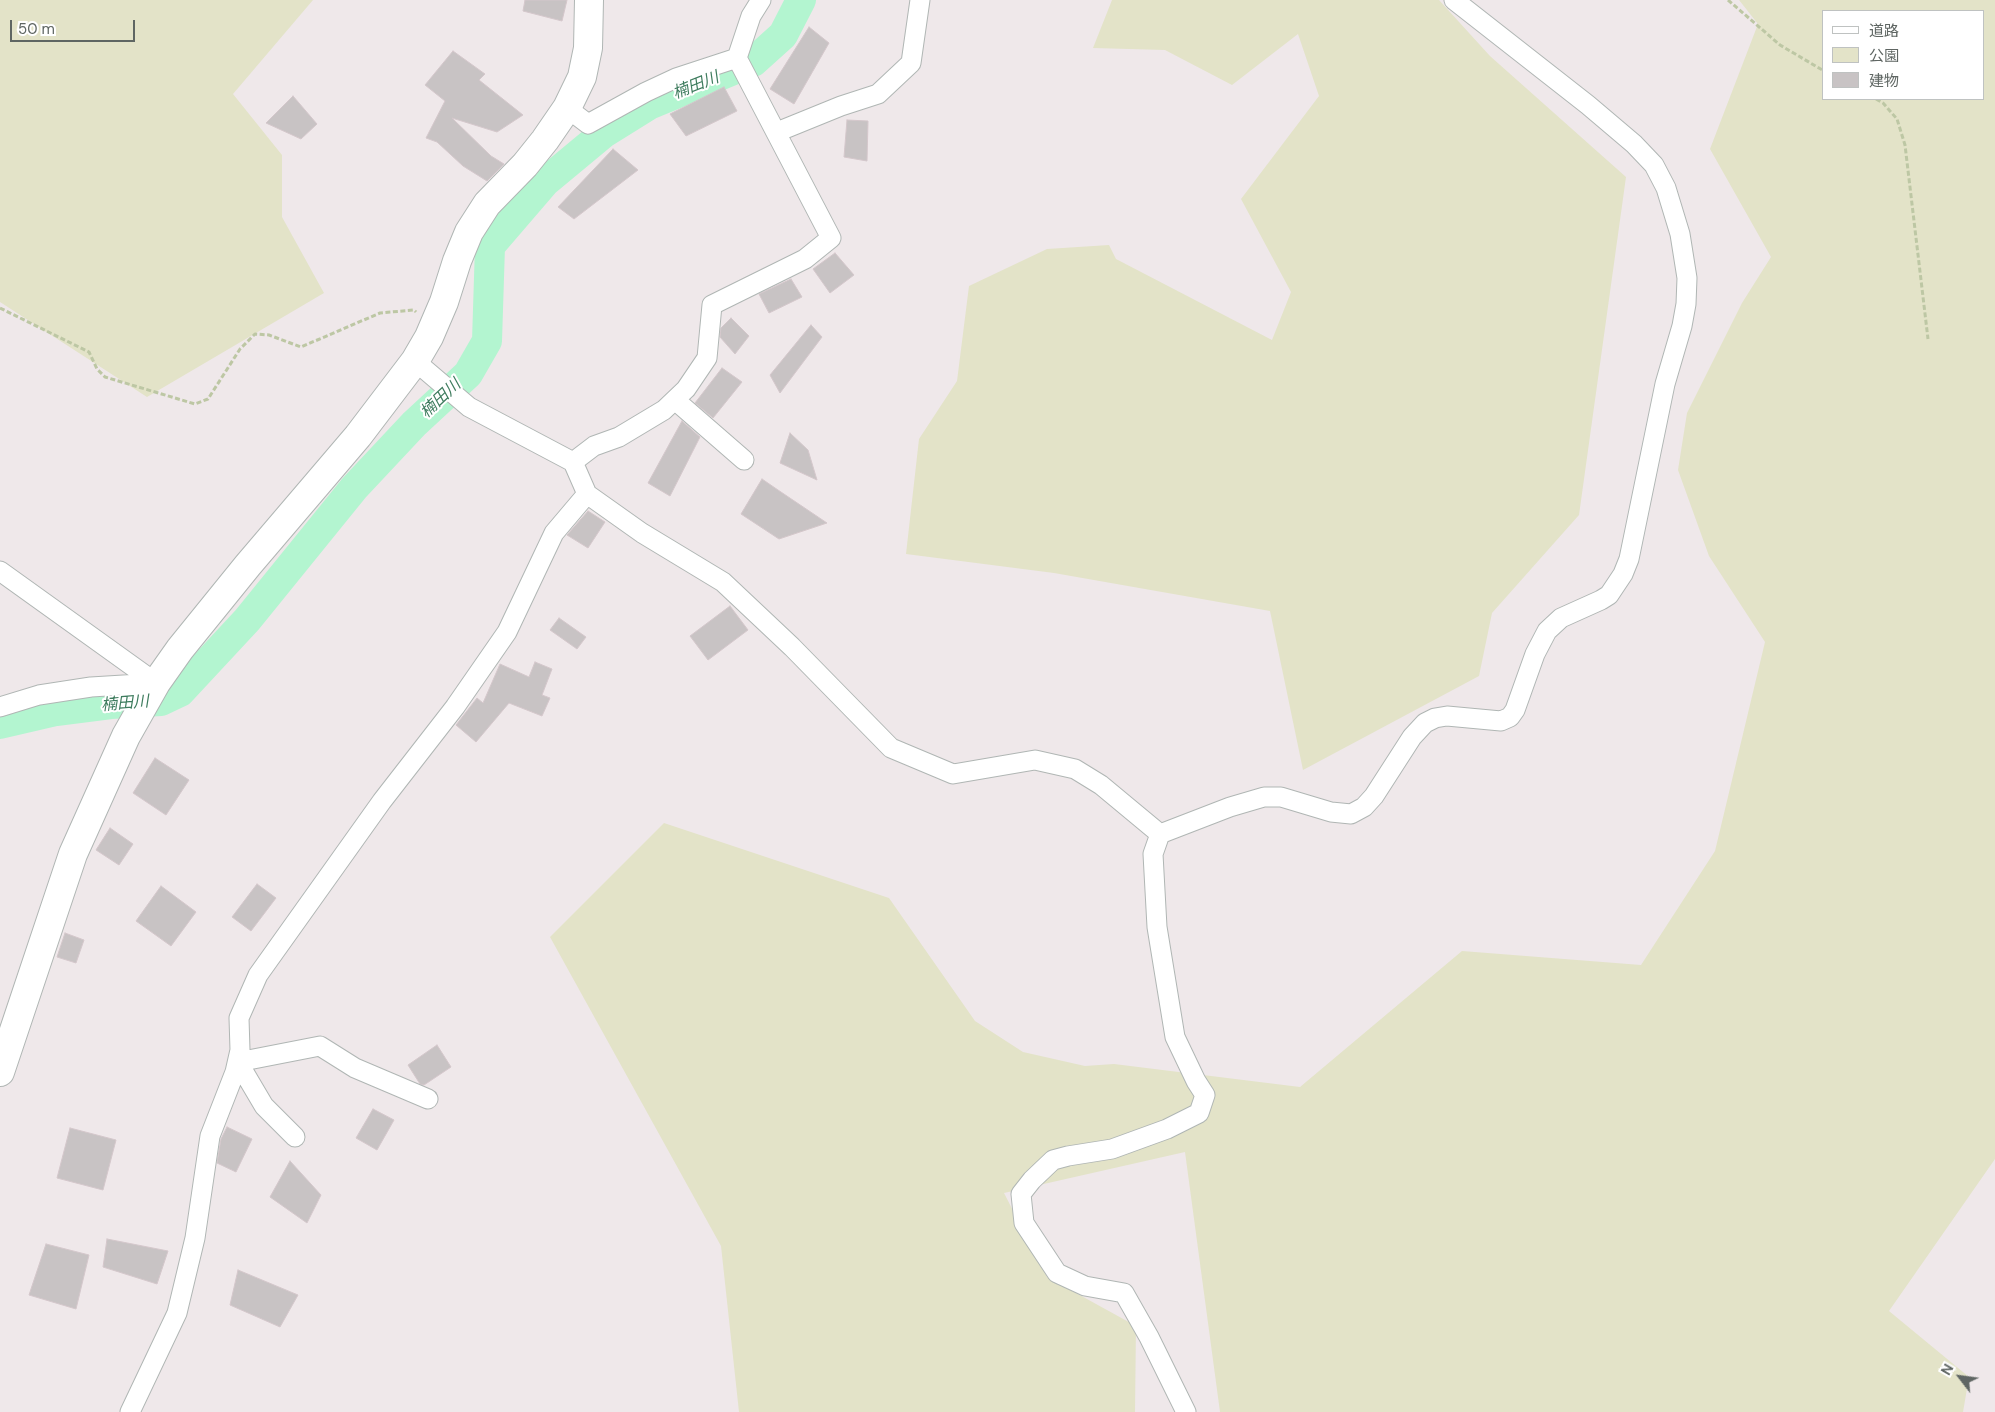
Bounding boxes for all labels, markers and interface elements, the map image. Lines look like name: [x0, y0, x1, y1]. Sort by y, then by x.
scale bar: [12, 10, 138, 42]
legend: [1822, 10, 1985, 100]
text: 50 m: [18, 19, 55, 39]
text: 道路: [1869, 21, 1899, 41]
text: 公園: [1869, 46, 1899, 66]
water label: 楠田川: [670, 68, 722, 104]
text: 建物: [1869, 71, 1899, 91]
water label: 楠田川: [417, 376, 465, 422]
water label: 楠田川: [100, 692, 150, 716]
north arrow: [1935, 1352, 1985, 1402]
text: N: [1937, 1361, 1957, 1378]

